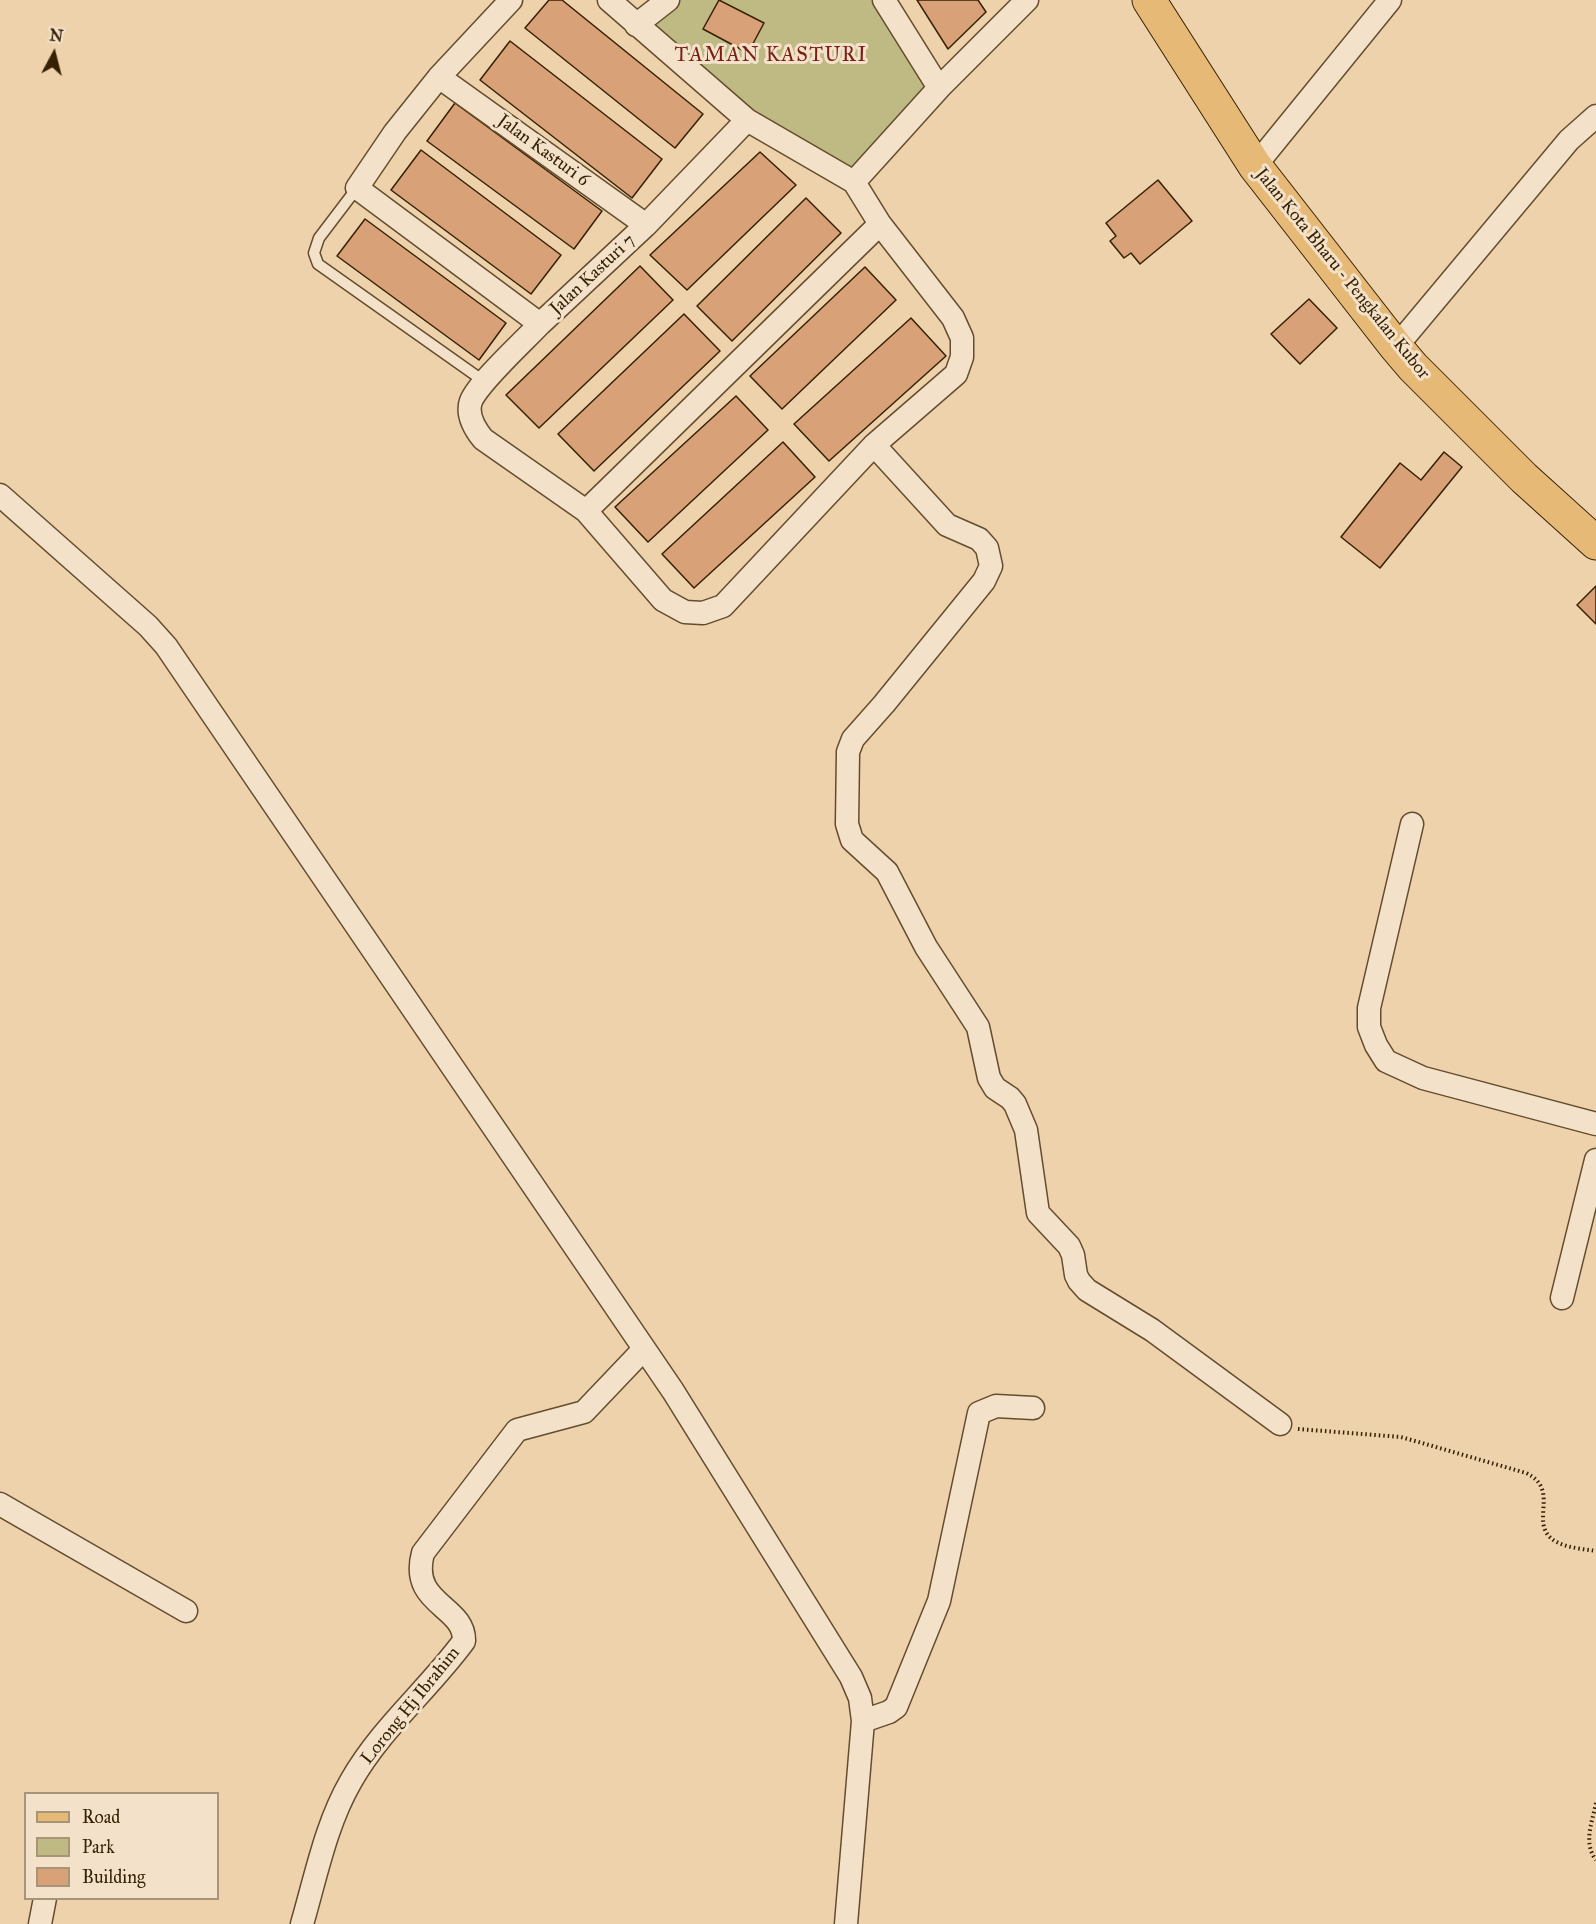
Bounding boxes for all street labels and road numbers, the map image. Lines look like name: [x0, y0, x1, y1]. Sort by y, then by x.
street label: Jalan Kasturi 6: [493, 110, 593, 192]
street label: Jalan Kota Bharu - Pengkalan Kubor: [1250, 164, 1434, 384]
street label: Jalan Kasturi 7: [546, 230, 640, 320]
street label: Lorong Hj Ibrahim: [357, 1643, 465, 1769]

